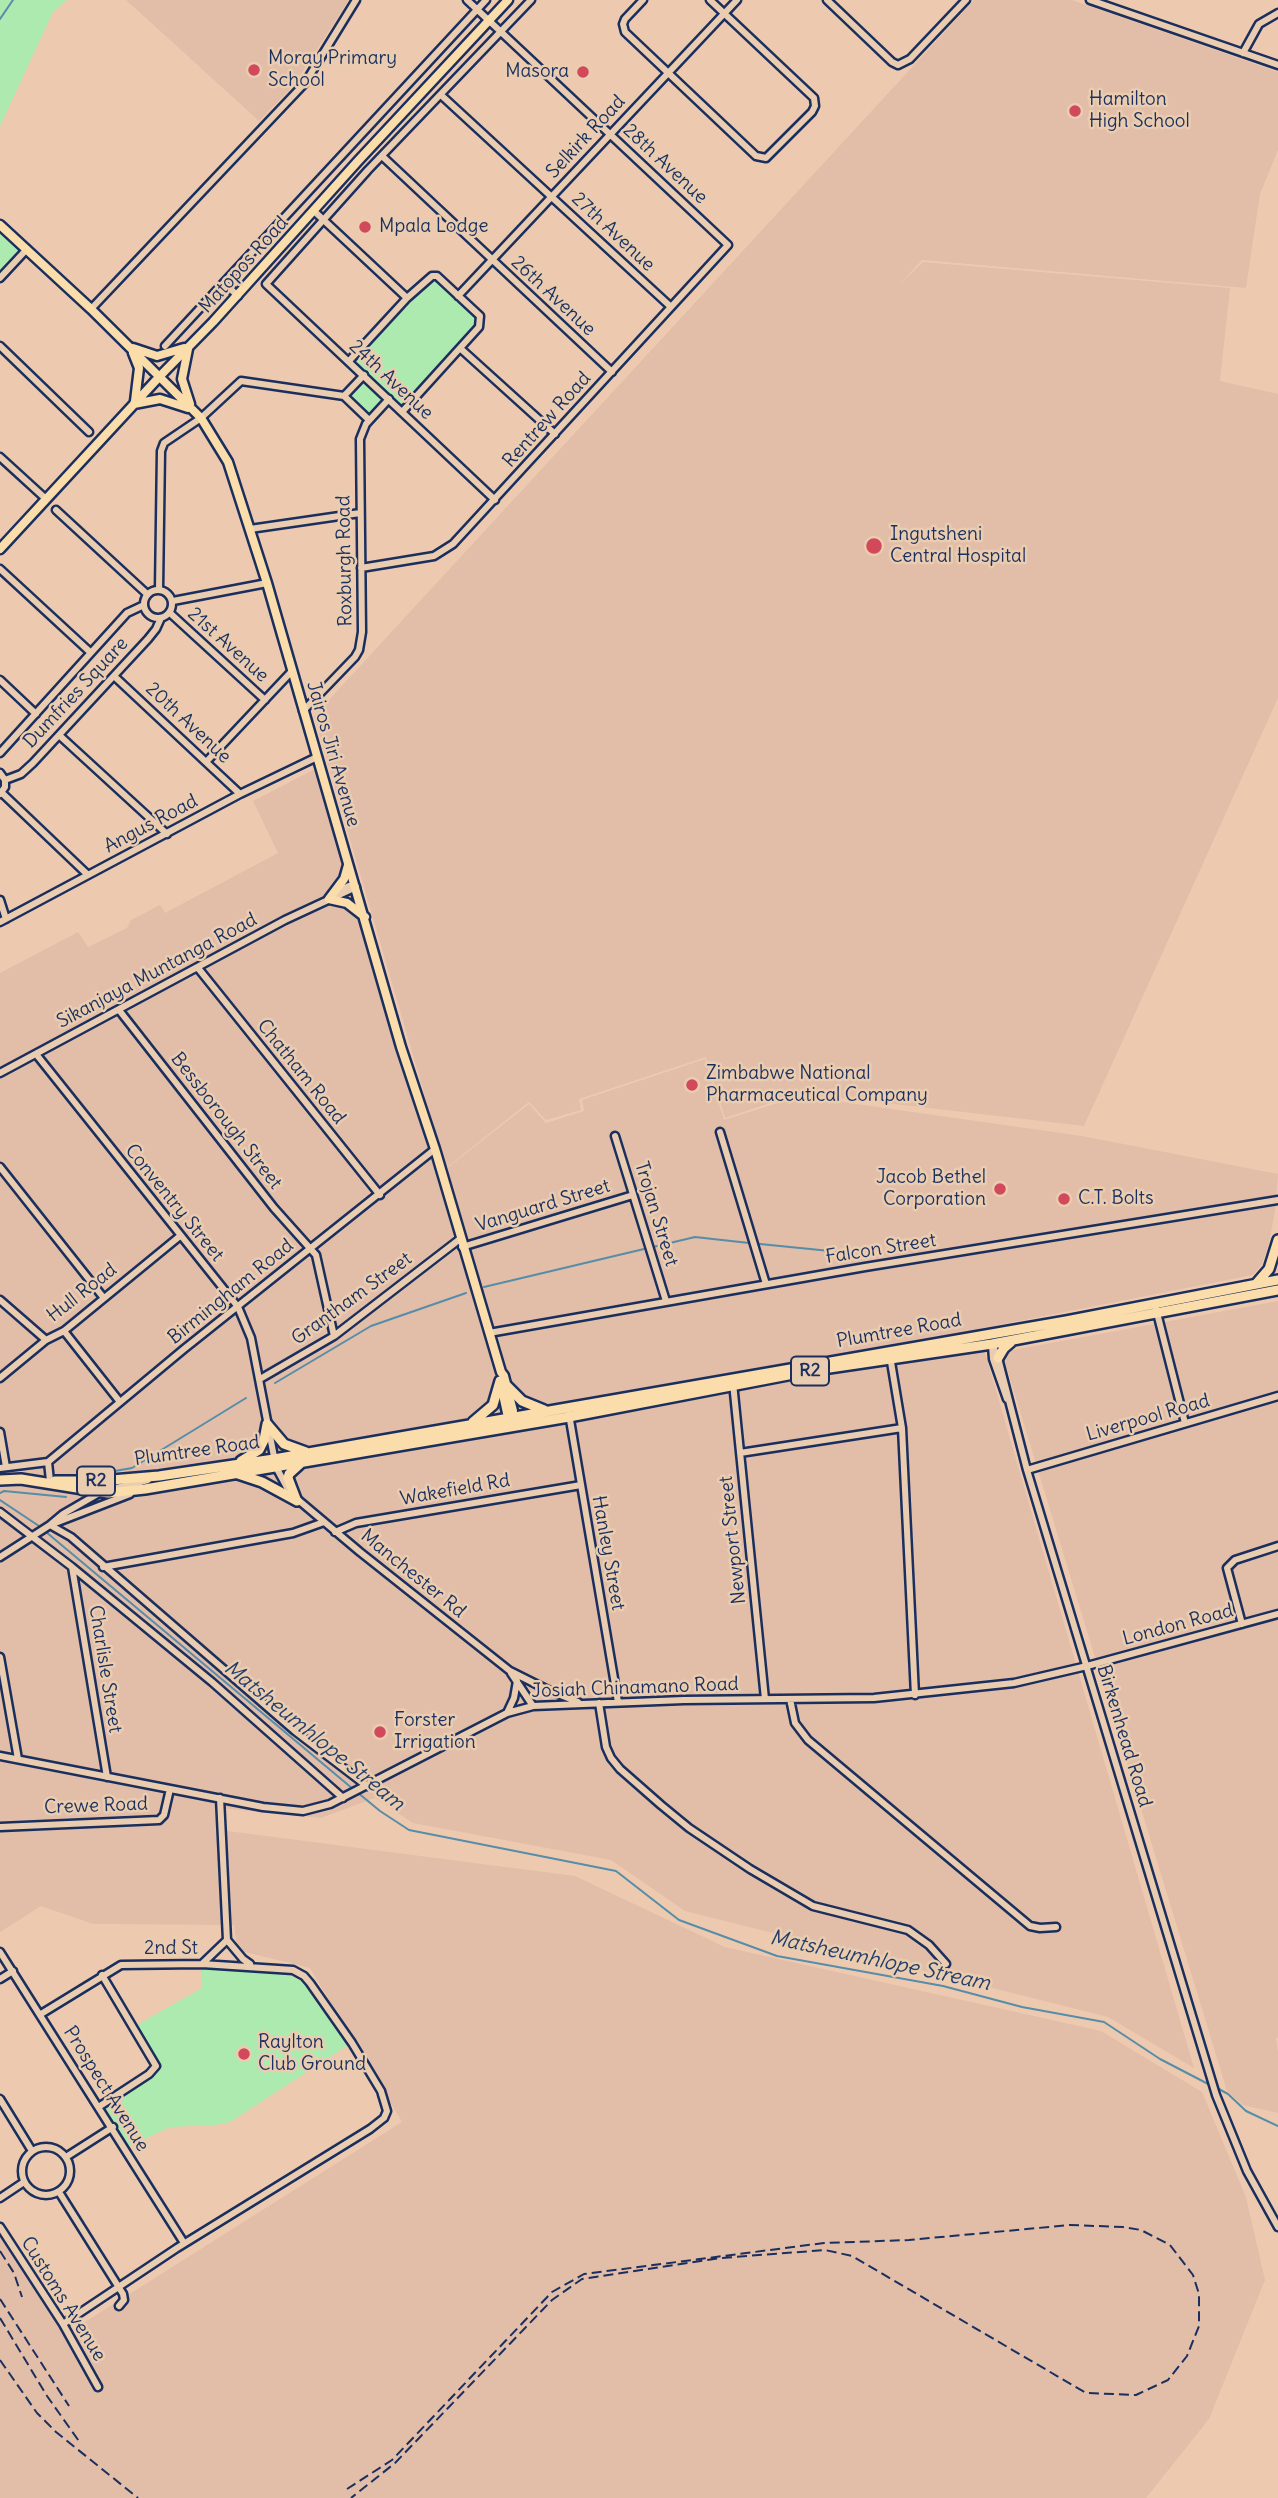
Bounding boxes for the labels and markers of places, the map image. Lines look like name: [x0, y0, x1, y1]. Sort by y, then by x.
place label: Moray Primary School: [268, 48, 397, 92]
place label: Masora: [505, 61, 569, 83]
marker: Moray Primary School: [246, 62, 262, 78]
marker: Masora: [575, 64, 591, 80]
place label: Hamilton High School: [1089, 89, 1190, 133]
marker: Hamilton High School: [1067, 103, 1083, 119]
place label: Mpala Lodge: [379, 216, 489, 238]
marker: Mpala Lodge: [357, 219, 373, 235]
place label: Ingutsheni Central Hospital: [890, 524, 1026, 568]
marker: Ingutsheni Central Hospital: [864, 536, 884, 556]
place label: Zimbabwe National Pharmaceutical Company: [706, 1063, 928, 1107]
marker: Zimbabwe National Pharmaceutical Company: [684, 1077, 700, 1093]
place label: Jacob Bethel Corporation: [876, 1167, 986, 1211]
marker: Jacob Bethel Corporation: [992, 1181, 1008, 1197]
place label: C.T. Bolts: [1078, 1188, 1154, 1210]
marker: C.T. Bolts: [1056, 1191, 1072, 1207]
place label: Forster Irrigation: [394, 1710, 476, 1754]
marker: Forster Irrigation: [372, 1724, 388, 1740]
place label: Raylton Club Ground: [258, 2032, 366, 2076]
marker: Raylton Club Ground: [236, 2046, 252, 2062]

